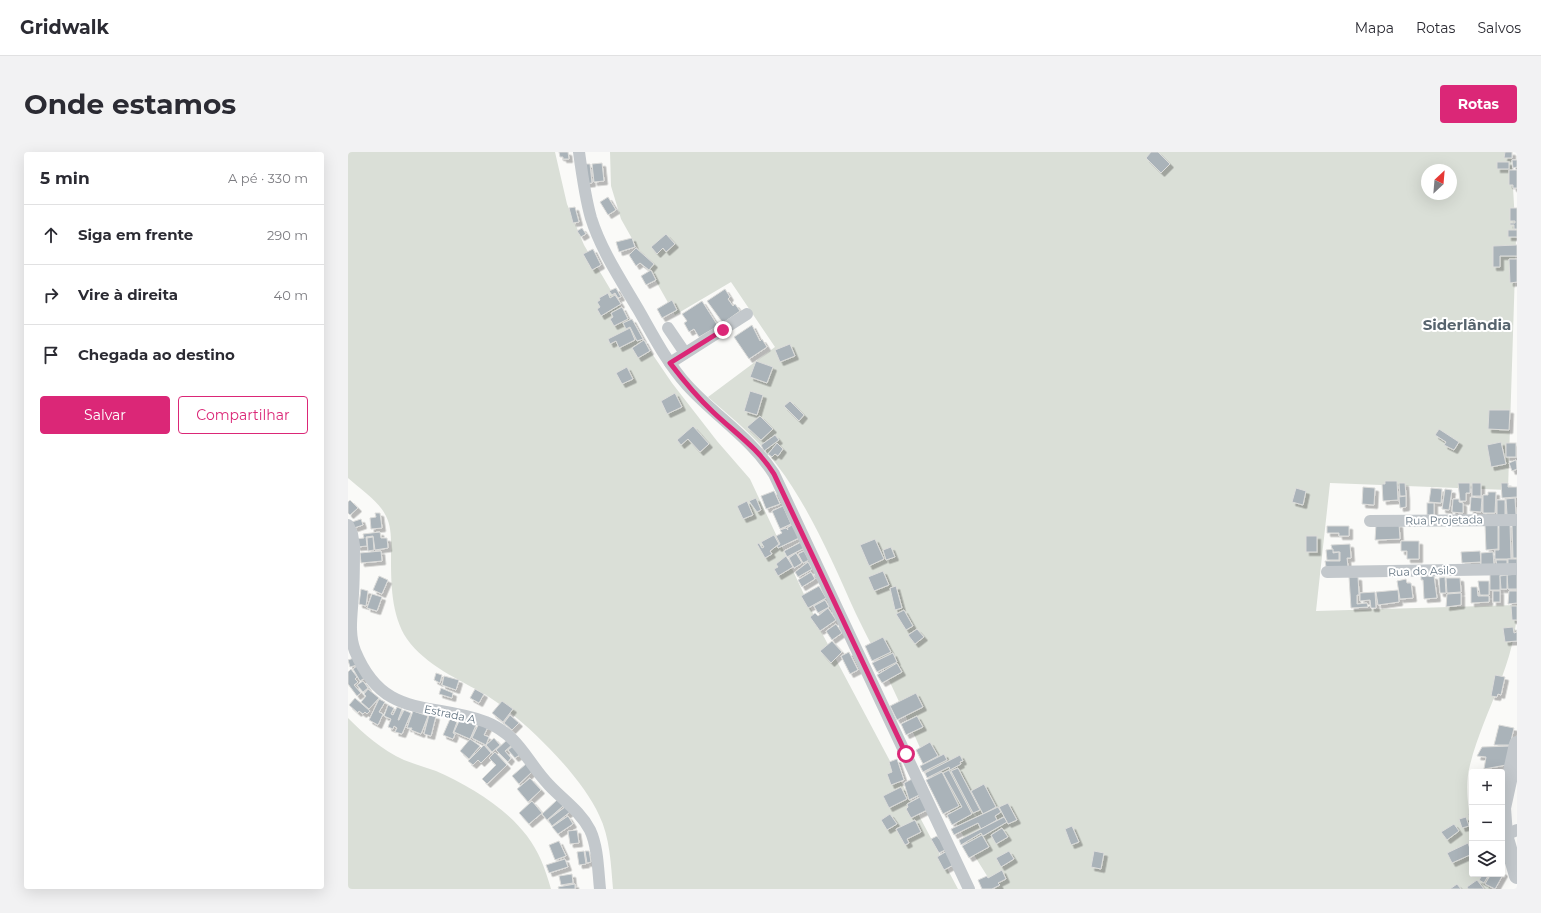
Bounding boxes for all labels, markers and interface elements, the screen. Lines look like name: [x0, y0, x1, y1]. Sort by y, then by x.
text: Gridwalk: [20, 16, 109, 39]
text: Mapa: [1355, 19, 1394, 37]
text: Rotas: [1416, 19, 1455, 37]
text: Salvos: [1477, 19, 1521, 37]
button: Rotas: [1440, 85, 1517, 123]
text: Onde estamos: [24, 87, 236, 121]
north arrow: [1421, 164, 1457, 200]
text: 5 min: [40, 168, 90, 188]
text: A pé · 330 m: [228, 170, 308, 186]
icon: ahead: [40, 224, 62, 246]
text: Siga em frente: [78, 225, 193, 244]
text: 290 m: [267, 227, 308, 243]
icon: right: [40, 284, 62, 306]
text: Vire à direita: [78, 285, 178, 304]
text: 40 m: [274, 287, 308, 303]
district label: Siderlândia: [1423, 315, 1511, 334]
route end: [714, 321, 732, 339]
icon: arrive: [40, 344, 62, 366]
text: Chegada ao destino: [78, 345, 235, 364]
button: Salvar: [40, 396, 170, 434]
button: Compartilhar: [178, 396, 308, 434]
street label: Rua Projetada: [1405, 512, 1483, 528]
street label: Rua do Asilo: [1388, 563, 1456, 579]
street label: Estrada A: [423, 702, 477, 726]
route start: [897, 745, 915, 763]
map controls: [1469, 769, 1505, 877]
button: +: [1469, 769, 1505, 805]
button: −: [1469, 805, 1505, 841]
button: layers: [1469, 841, 1505, 877]

